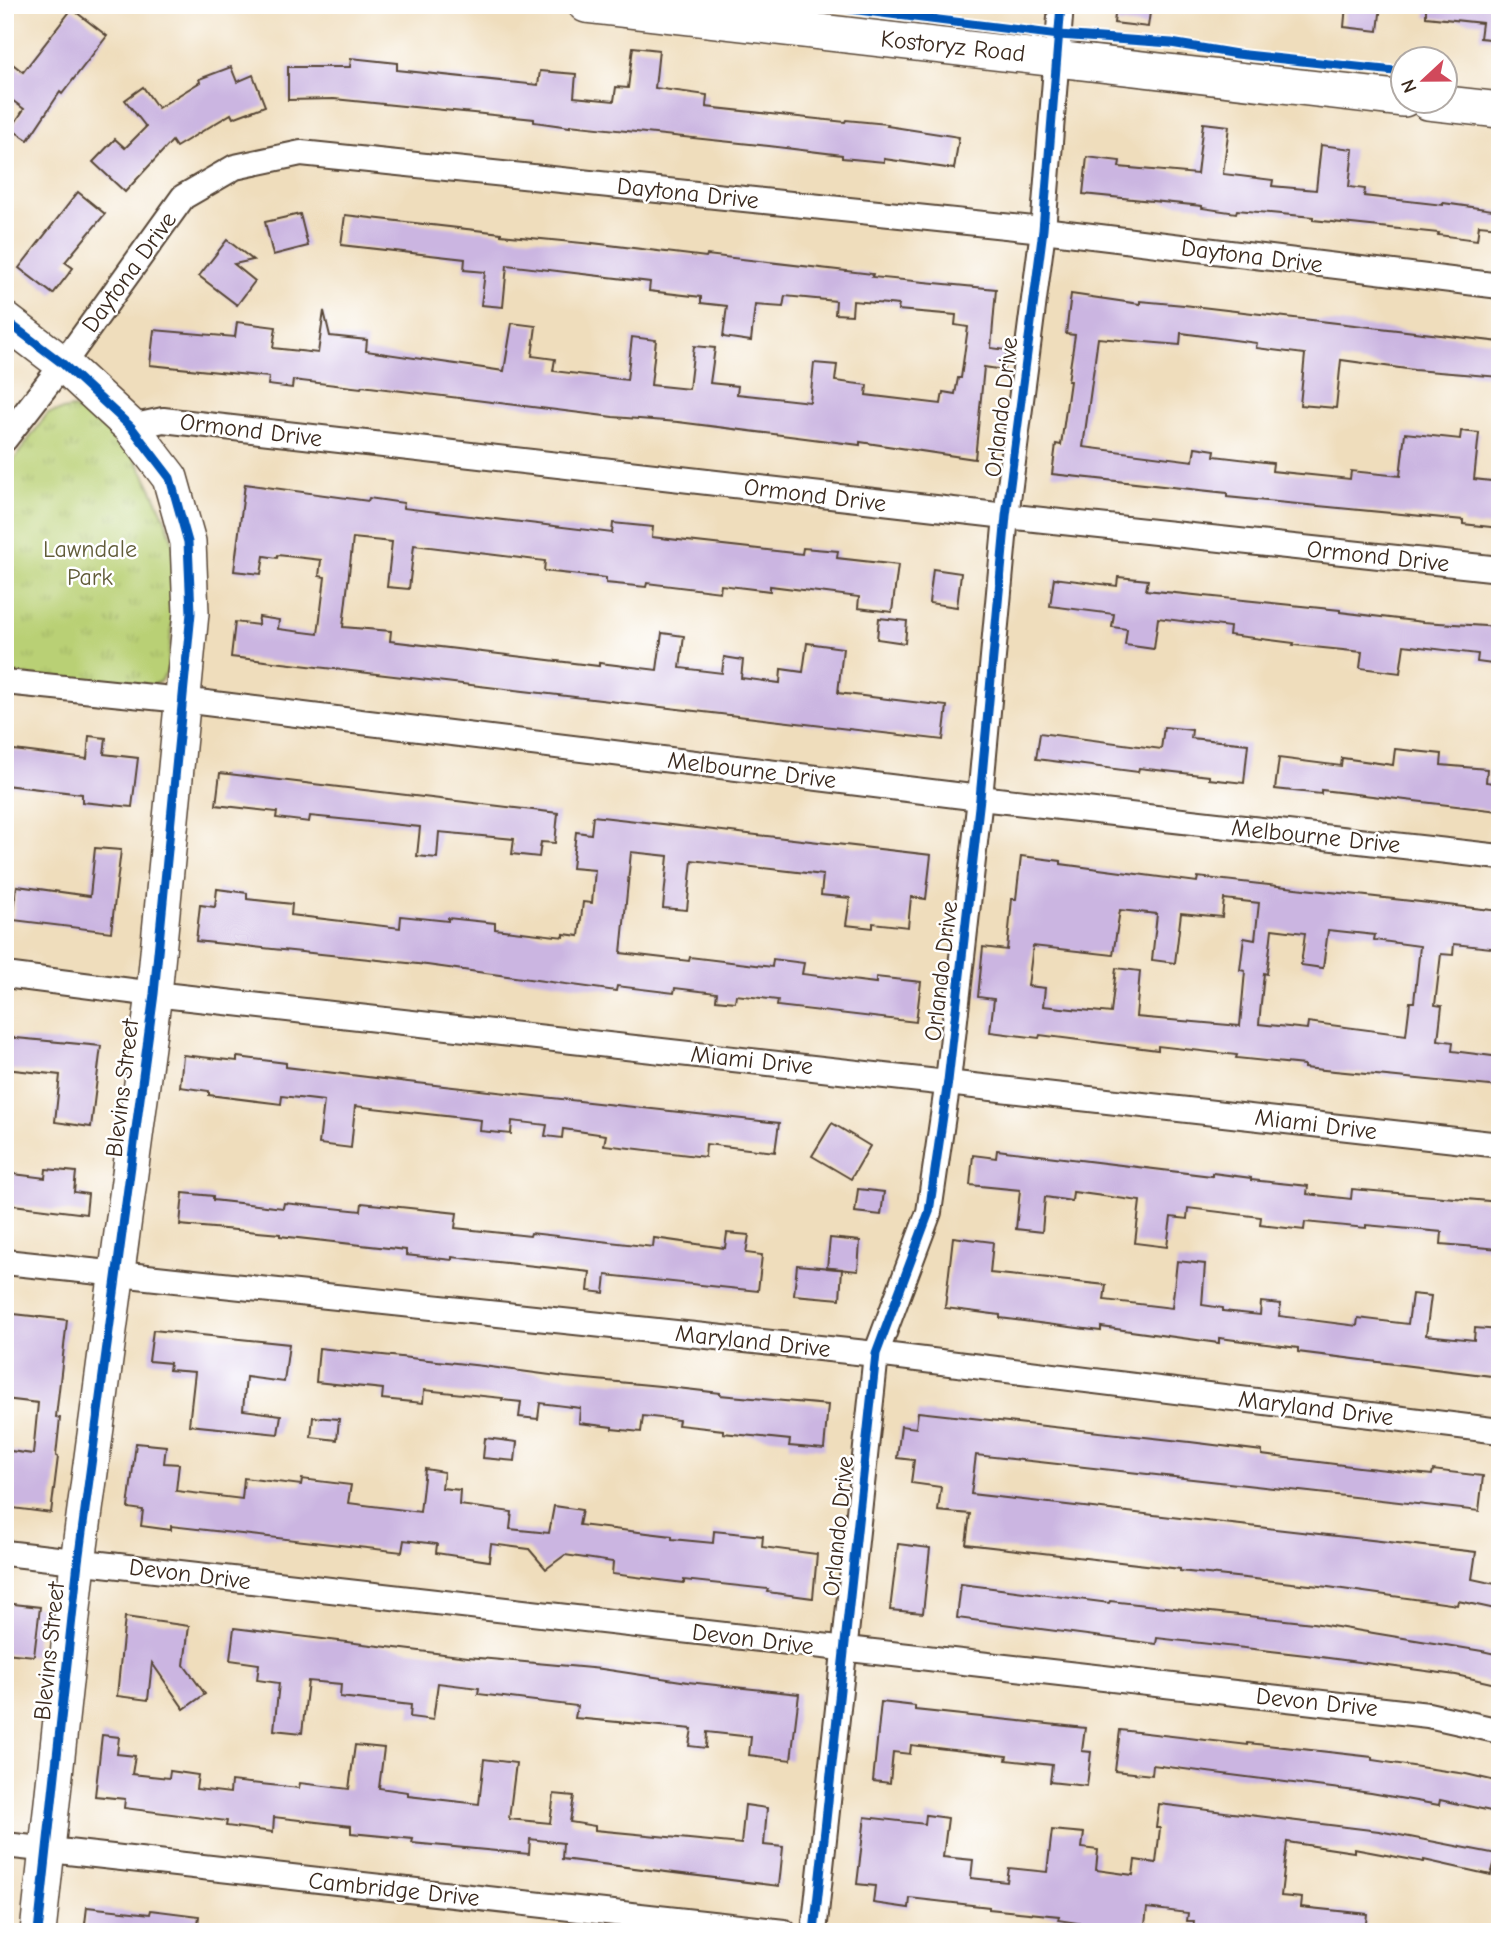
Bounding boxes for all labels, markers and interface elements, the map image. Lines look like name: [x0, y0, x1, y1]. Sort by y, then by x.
street label: Kostoryz Road: [879, 24, 1027, 68]
north arrow: [1390, 46, 1460, 116]
text: N: [1397, 76, 1422, 96]
street label: Daytona Drive: [616, 172, 760, 214]
street label: Daytona Drive: [76, 206, 182, 338]
street label: Daytona Drive: [1180, 233, 1324, 279]
street label: Orlando Drive: [979, 335, 1023, 479]
street label: Ormond Drive: [178, 407, 324, 453]
street label: Ormond Drive: [742, 472, 888, 518]
park label: Lawndale Park: [43, 535, 137, 591]
street label: Ormond Drive: [1305, 535, 1451, 577]
street label: Melbourne Drive: [666, 746, 838, 794]
street label: Melbourne Drive: [1230, 813, 1402, 859]
street label: Orlando Drive: [919, 899, 963, 1043]
street label: Blevins Street: [100, 1016, 145, 1159]
street label: Miami Drive: [689, 1040, 815, 1080]
street label: Miami Drive: [1253, 1103, 1379, 1145]
street label: Maryland Drive: [674, 1319, 832, 1363]
street label: Maryland Drive: [1237, 1385, 1395, 1431]
street label: Orlando Drive: [817, 1454, 859, 1598]
street label: Devon Drive: [128, 1553, 252, 1595]
street label: Blevins Street: [28, 1579, 70, 1722]
street label: Devon Drive: [691, 1618, 815, 1660]
street label: Devon Drive: [1255, 1682, 1379, 1722]
street label: Cambridge Drive: [307, 1866, 481, 1912]

